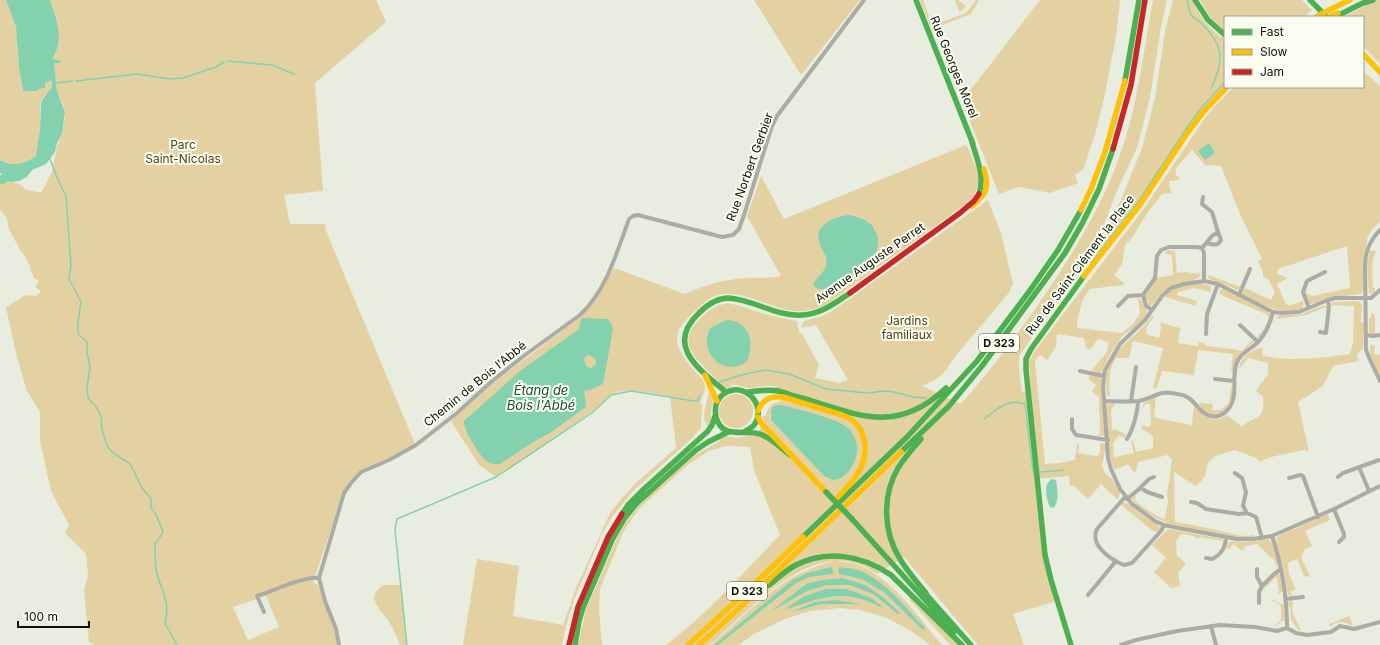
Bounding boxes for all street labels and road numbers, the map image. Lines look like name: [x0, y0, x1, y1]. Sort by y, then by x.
street label: Rue Georges Morel: [927, 13, 982, 120]
street label: Rue Norbert Gerbier: [723, 110, 776, 223]
street label: Rue de Saint-Clément la Place: [1022, 192, 1137, 338]
street label: Avenue Auguste Perret: [812, 219, 927, 306]
road number: D 323: [979, 334, 1019, 352]
street label: Chemin de Bois l'Abbé: [420, 338, 529, 430]
road number: D 323: [727, 582, 767, 600]

